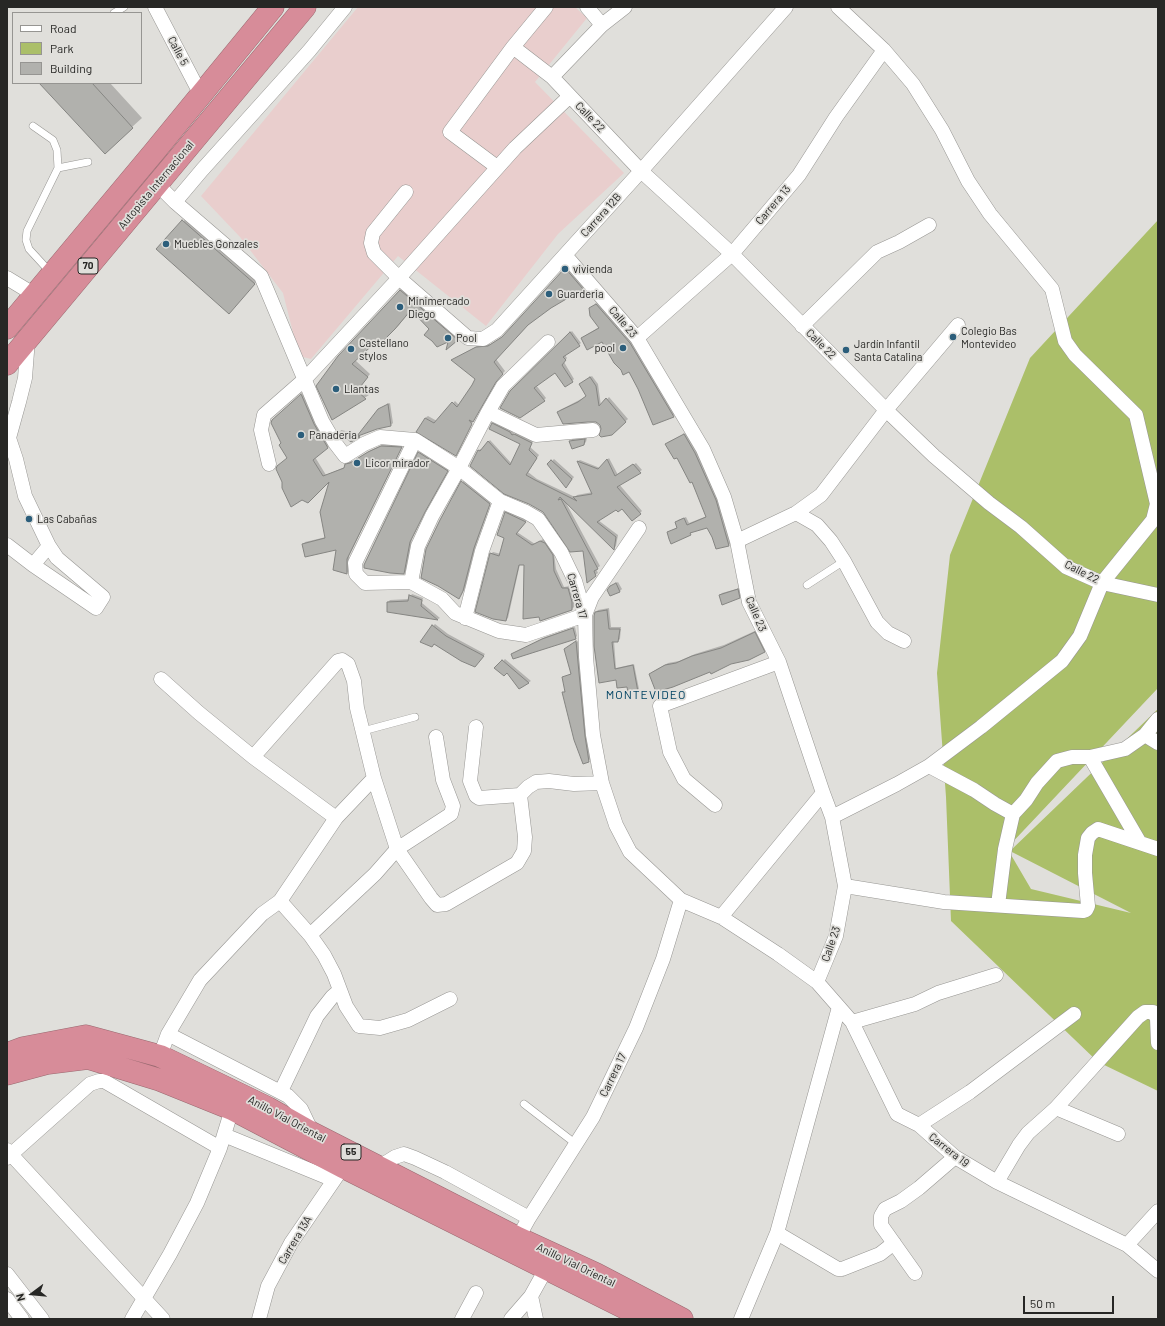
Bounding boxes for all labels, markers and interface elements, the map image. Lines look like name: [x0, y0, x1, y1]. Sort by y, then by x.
legend: [12, 12, 142, 84]
text: Road: [50, 21, 77, 35]
street label: Calle 5: [165, 34, 191, 68]
text: Park: [50, 41, 74, 55]
text: Building: [50, 61, 92, 75]
street label: Calle 22: [572, 99, 608, 135]
street label: Autopista Internacional: [115, 138, 197, 232]
street label: Carrera 13: [753, 183, 793, 227]
street label: Carrera 12B: [578, 190, 624, 240]
place label: Muebles Gonzales: [174, 237, 258, 251]
marker: Muebles Gonzales: [161, 239, 171, 249]
road number: 70: [78, 258, 98, 274]
place label: vivienda: [573, 262, 612, 276]
marker: vivienda: [560, 264, 570, 274]
place label: Guarderia: [557, 287, 604, 301]
marker: Guarderia: [544, 289, 554, 299]
place label: Minimercado Diego: [408, 294, 470, 320]
marker: Minimercado Diego: [395, 302, 405, 312]
street label: Calle 23: [606, 304, 640, 340]
place label: Colegio Bas Montevideo: [961, 324, 1017, 350]
street label: Calle 22: [803, 326, 839, 362]
place label: Pool: [456, 331, 477, 345]
marker: Colegio Bas Montevideo: [948, 332, 958, 342]
marker: Pool: [443, 333, 453, 343]
place label: Castellano stylos: [359, 336, 409, 362]
place label: Jardín Infantil Santa Catalina: [854, 337, 922, 363]
place label: pool: [594, 341, 615, 355]
marker: pool: [618, 343, 628, 353]
marker: Castellano stylos: [346, 344, 356, 354]
marker: Jardín Infantil Santa Catalina: [841, 345, 851, 355]
place label: Llantas: [344, 382, 379, 396]
marker: Llantas: [331, 384, 341, 394]
place label: Panaderia: [309, 428, 357, 442]
marker: Panaderia: [296, 430, 306, 440]
place label: Licor mirador: [365, 456, 429, 470]
marker: Licor mirador: [352, 458, 362, 468]
place label: Las Cabañas: [37, 512, 97, 526]
marker: Las Cabañas: [24, 514, 34, 524]
street label: Calle 22: [1062, 558, 1102, 586]
street label: Carrera 17: [564, 572, 590, 620]
street label: Calle 23: [743, 594, 769, 634]
district label: MONTEVIDEO: [606, 688, 686, 702]
street label: Calle 23: [819, 924, 843, 964]
street label: Carrera 17: [597, 1051, 629, 1099]
street label: Anillo Vial Oriental: [246, 1093, 328, 1145]
street label: Carrera 19: [926, 1130, 972, 1170]
road number: 55: [341, 1144, 361, 1160]
street label: Carrera 13A: [275, 1213, 315, 1267]
street label: Anillo Vial Oriental: [535, 1240, 617, 1290]
north arrow: [12, 1274, 52, 1314]
scale bar: [1025, 1288, 1116, 1314]
text: N: [13, 1292, 27, 1303]
text: 50 m: [1030, 1296, 1055, 1310]

